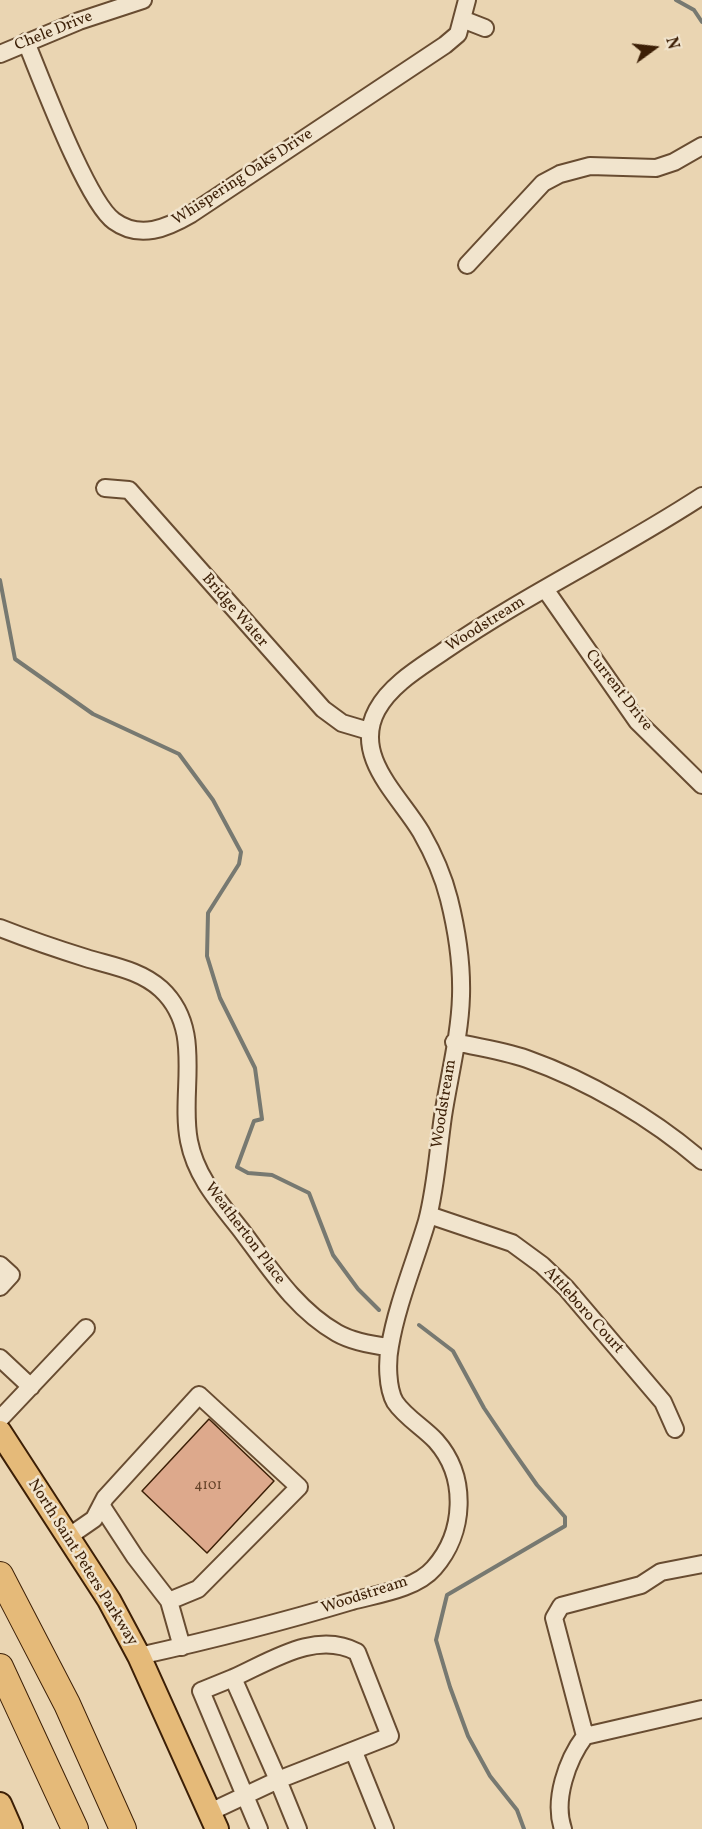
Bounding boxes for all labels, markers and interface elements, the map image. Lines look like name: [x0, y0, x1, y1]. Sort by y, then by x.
street label: Chele Drive: [12, 8, 96, 56]
north arrow: [624, 18, 684, 78]
text: N: [659, 35, 684, 52]
street label: Whispering Oaks Drive: [169, 125, 317, 231]
street label: Bridge Water: [197, 570, 271, 652]
street label: Woodstream: [443, 593, 529, 657]
street label: Current Drive: [580, 647, 656, 735]
street label: Woodstream: [429, 1058, 461, 1150]
street label: Weatherton Place: [199, 1179, 289, 1289]
street label: Attleboro Court: [539, 1264, 627, 1358]
street label: North Saint Peters Parkway: [23, 1476, 141, 1650]
house number: 4101: [194, 1478, 222, 1494]
street label: Woodstream: [319, 1573, 411, 1619]

